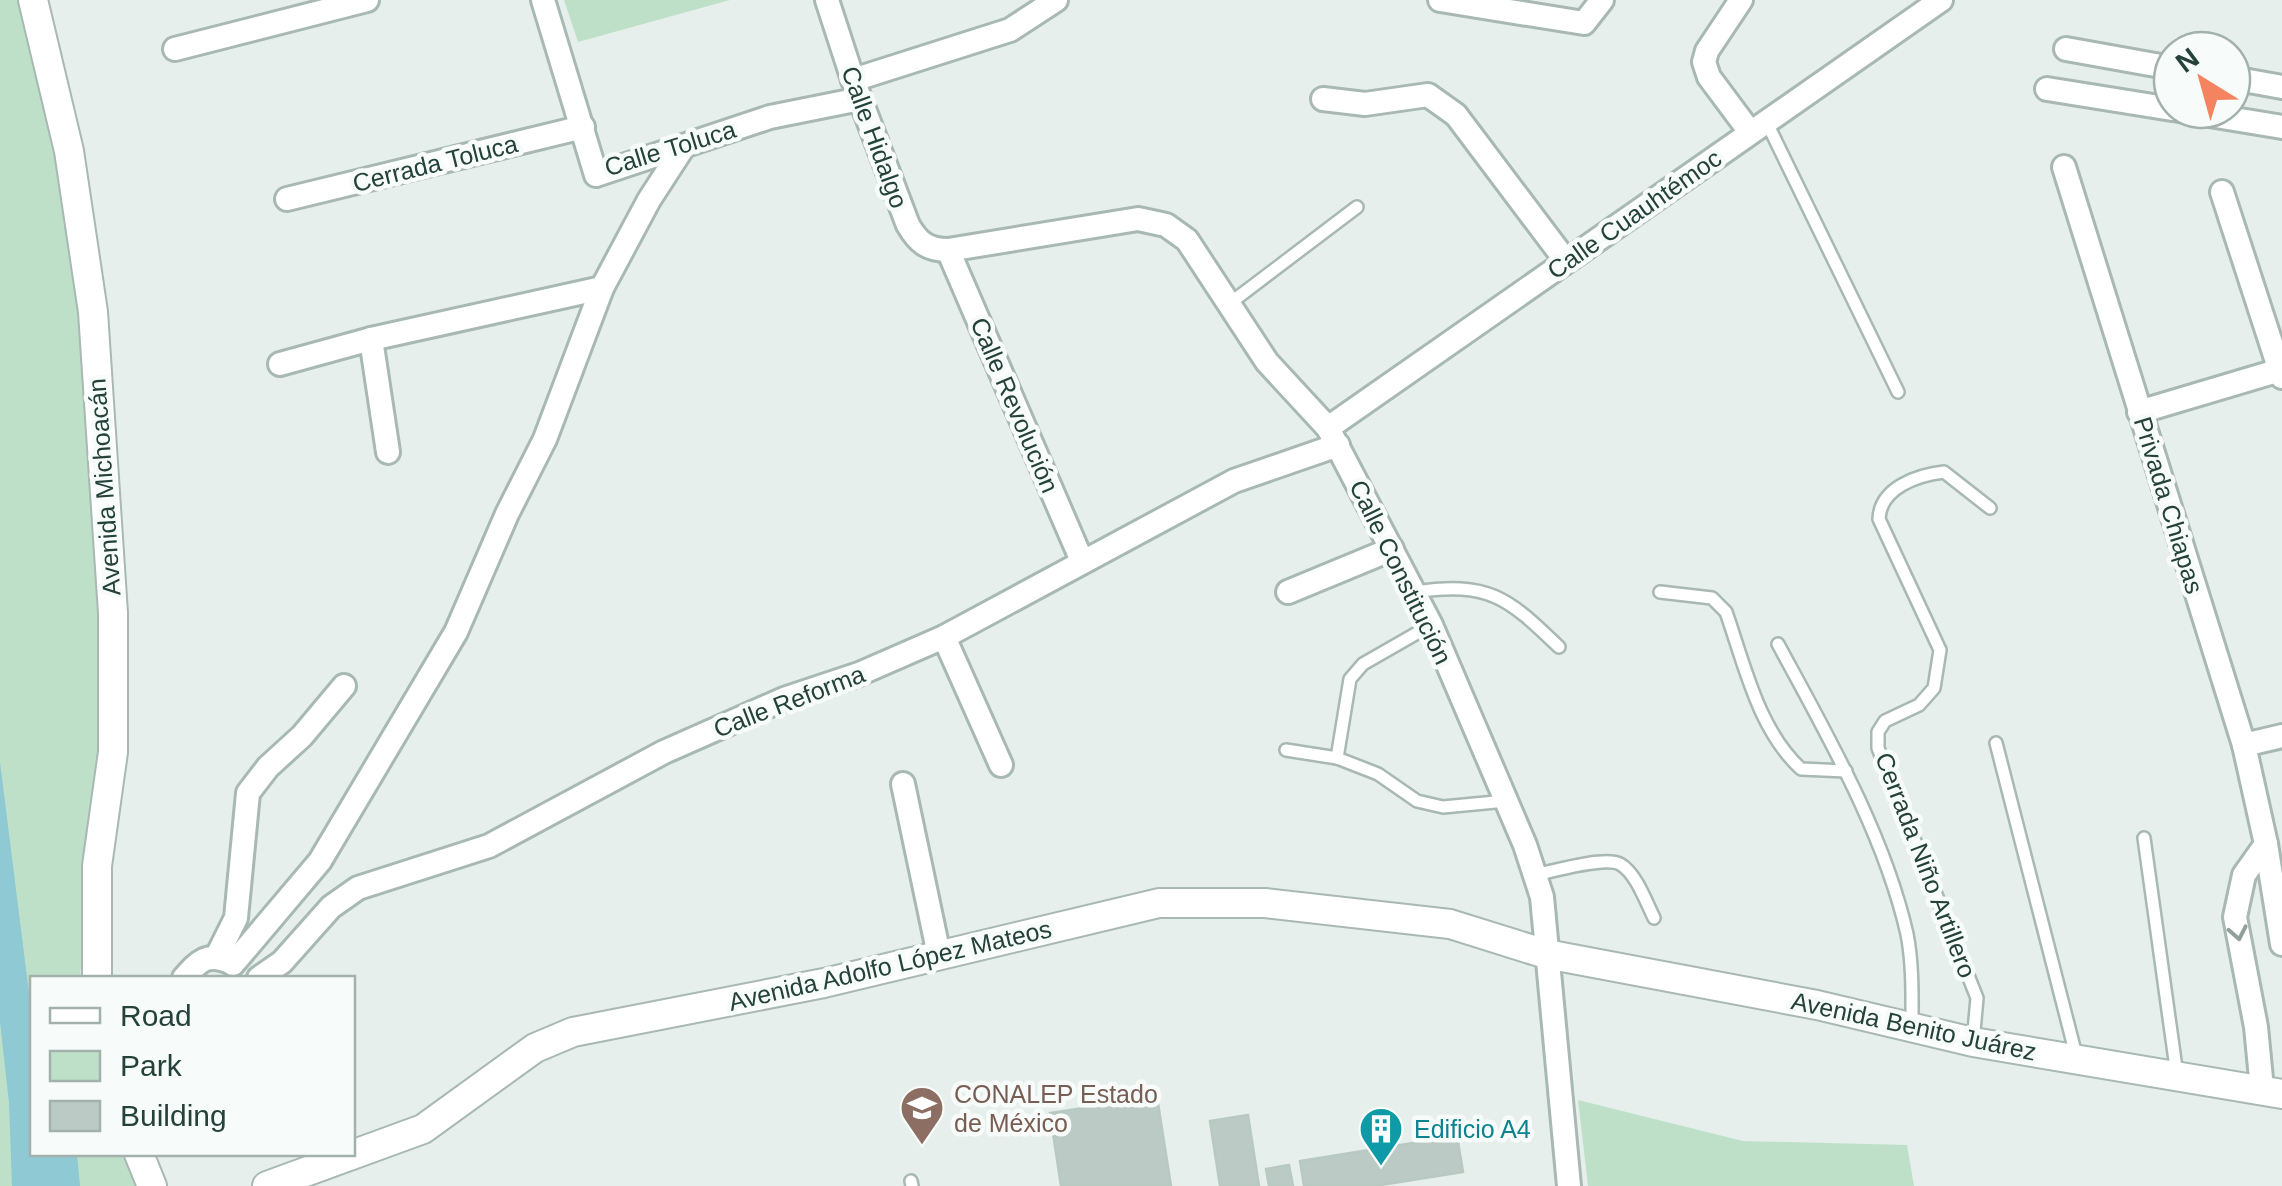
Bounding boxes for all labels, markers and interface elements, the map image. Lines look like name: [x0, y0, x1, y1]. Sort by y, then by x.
north arrow: [2152, 30, 2252, 130]
text: N: [2170, 42, 2205, 79]
street label: Calle Hidalgo: [836, 62, 914, 212]
street label: Calle Toluca: [601, 115, 739, 181]
street label: Cerrada Toluca: [350, 129, 521, 197]
street label: Calle Cuauhtémoc: [1542, 144, 1726, 284]
street label: Calle Revolución: [965, 313, 1065, 497]
street label: Avenida Michoacán: [82, 377, 126, 597]
street label: Privada Chiapas: [2129, 413, 2209, 597]
street label: Calle Constitución: [1344, 475, 1458, 669]
street label: Calle Reforma: [709, 659, 869, 743]
street label: Cerrada Niño Artillero: [1870, 748, 1982, 982]
street label: Avenida Adolfo López Mateos: [726, 914, 1054, 1016]
one-way arrow: [2227, 925, 2248, 941]
legend: [30, 976, 355, 1156]
street label: Avenida Benito Juárez: [1789, 986, 2039, 1066]
text: Road: [120, 999, 192, 1032]
text: Park: [120, 1049, 183, 1082]
place label: CONALEP Estado de México: [954, 1080, 1158, 1137]
school or university icon: CONALEP Estado de México: [899, 1085, 945, 1146]
text: Building: [120, 1099, 227, 1132]
building icon: Edificio A4: [1358, 1106, 1404, 1167]
place label: Edificio A4: [1414, 1115, 1531, 1143]

